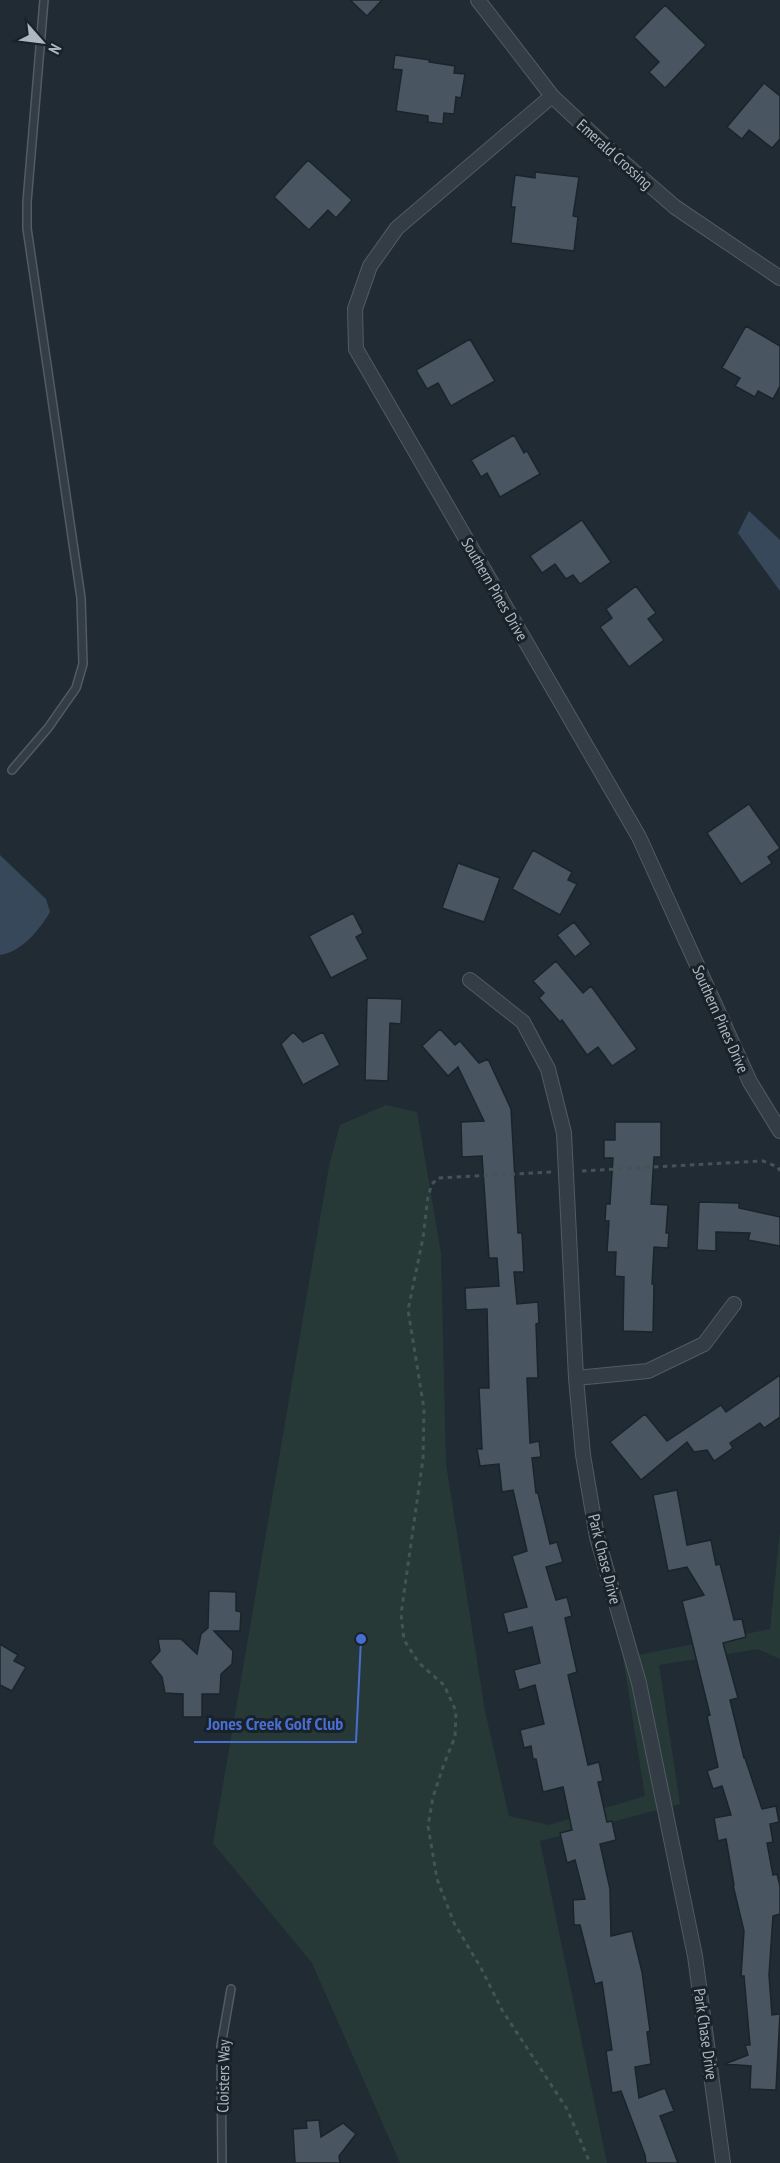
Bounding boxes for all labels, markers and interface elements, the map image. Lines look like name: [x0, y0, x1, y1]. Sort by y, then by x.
north arrow: [12, 12, 72, 72]
text: N: [44, 41, 66, 58]
street label: Emerald Crossing: [573, 115, 657, 193]
street label: Southern Pines Drive: [457, 534, 533, 644]
street label: Southern Pines Drive: [688, 962, 754, 1076]
street label: Park Chase Drive: [584, 1512, 626, 1606]
callout: Jones Creek Golf Club: [194, 1706, 356, 1742]
text: Jones Creek Golf Club: [206, 1712, 343, 1735]
street label: Park Chase Drive: [690, 1987, 722, 2081]
street label: Cloisters Way: [212, 2039, 234, 2113]

